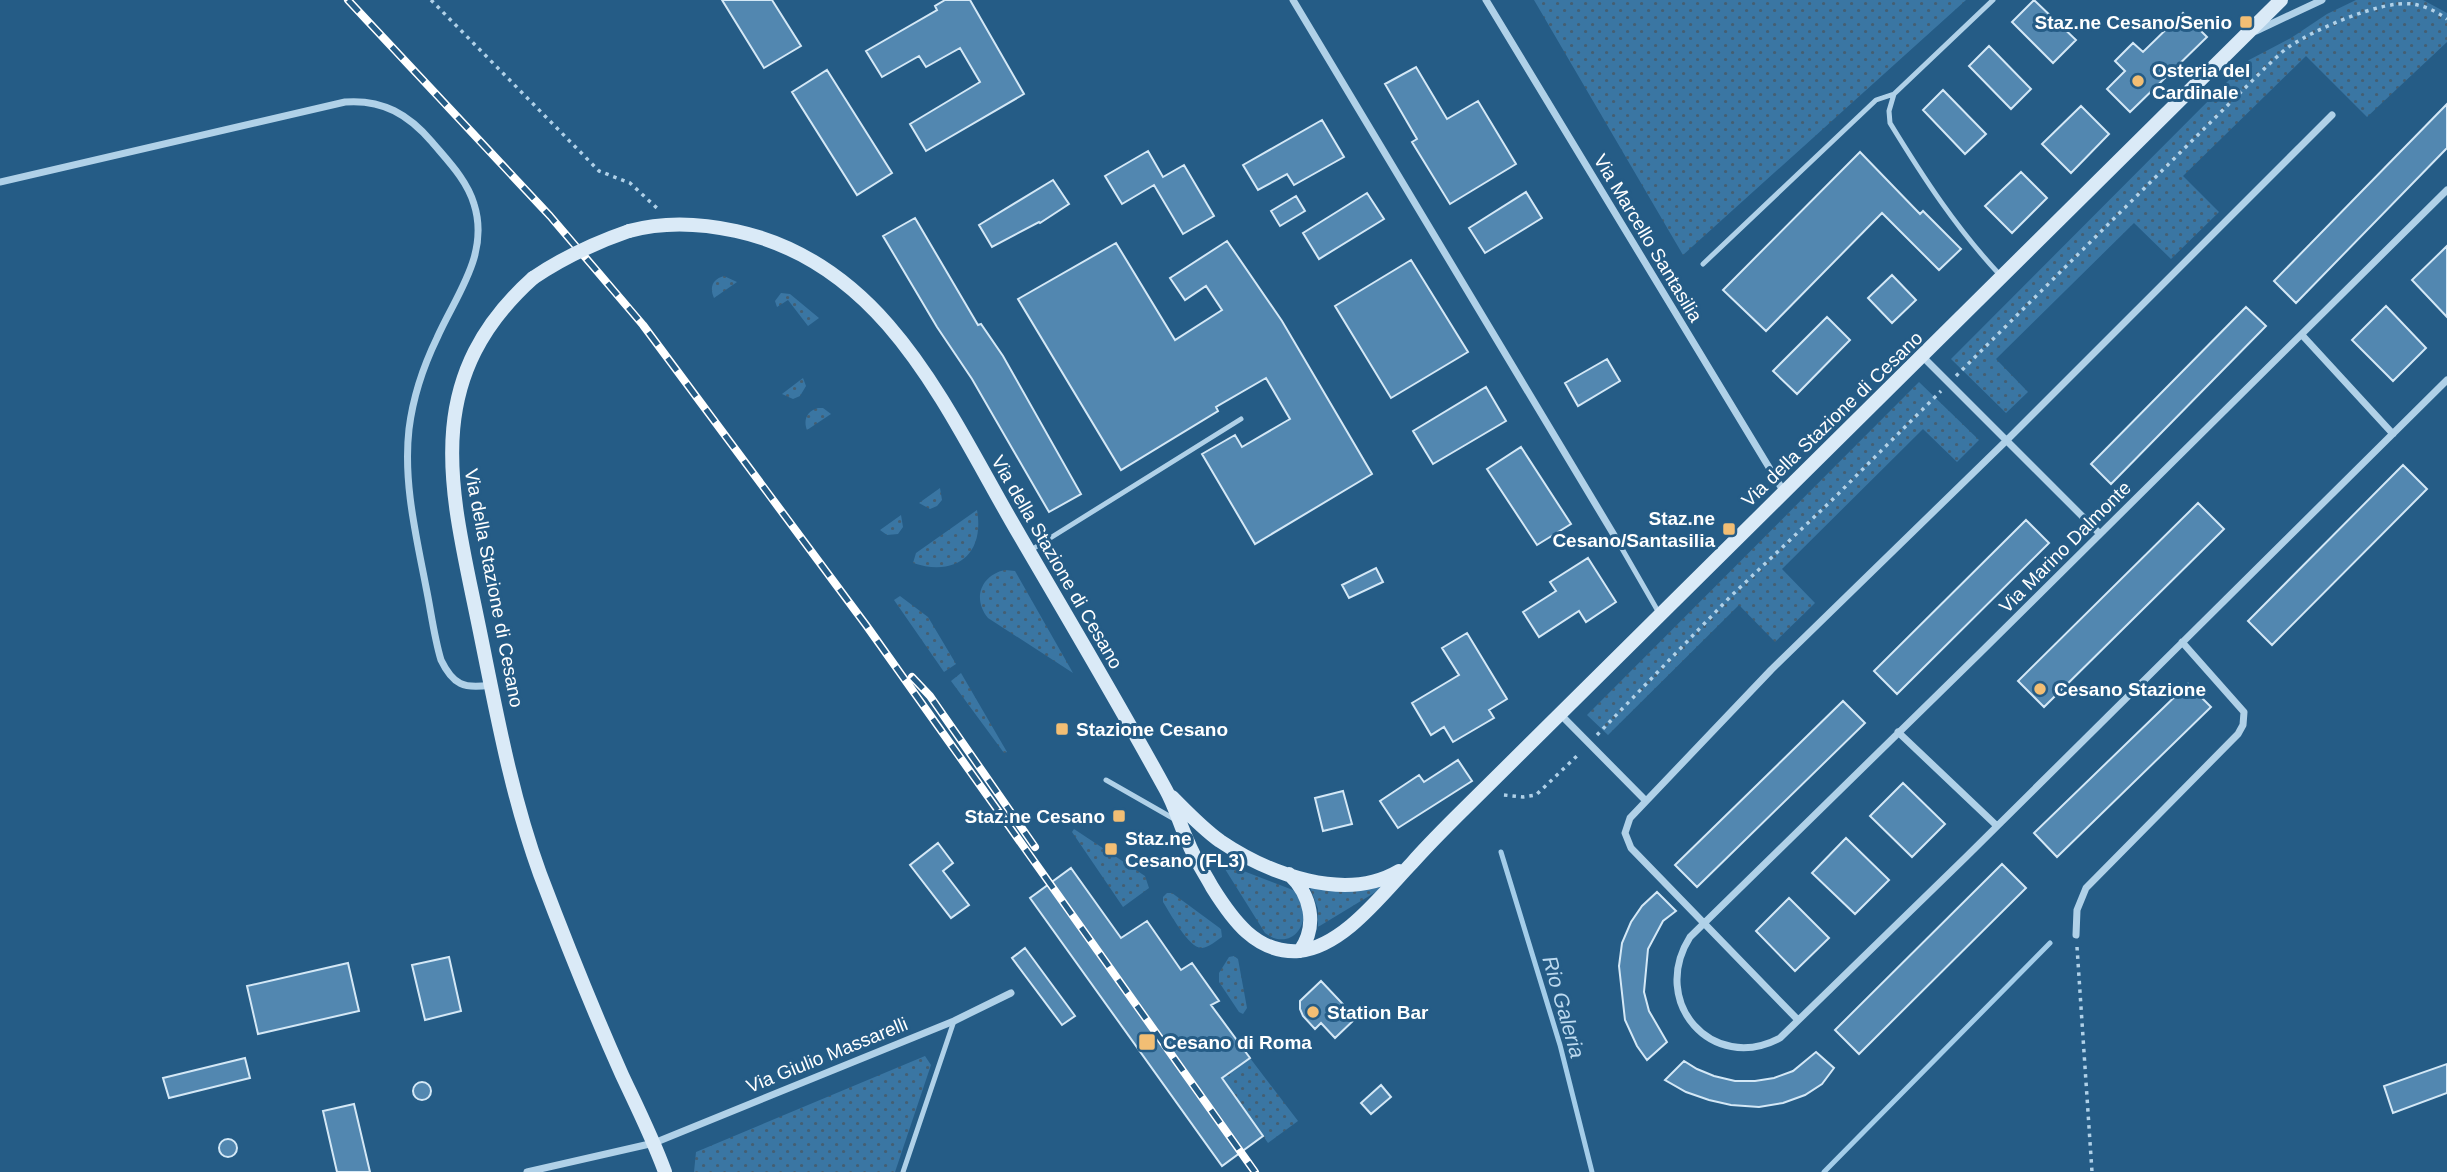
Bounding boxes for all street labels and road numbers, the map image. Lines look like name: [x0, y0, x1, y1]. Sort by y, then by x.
street label: Via Marcello Santasilia: [1590, 150, 1707, 326]
street label: Via della Stazione di Cesano: [1737, 327, 1927, 511]
street label: Via della Stazione di Cesano: [987, 452, 1127, 672]
street label: Via della Stazione di Cesano: [461, 467, 527, 709]
street label: Via Marino Dalmonte: [1995, 477, 2135, 617]
street label: Via Giulio Massarelli: [743, 1013, 911, 1097]

